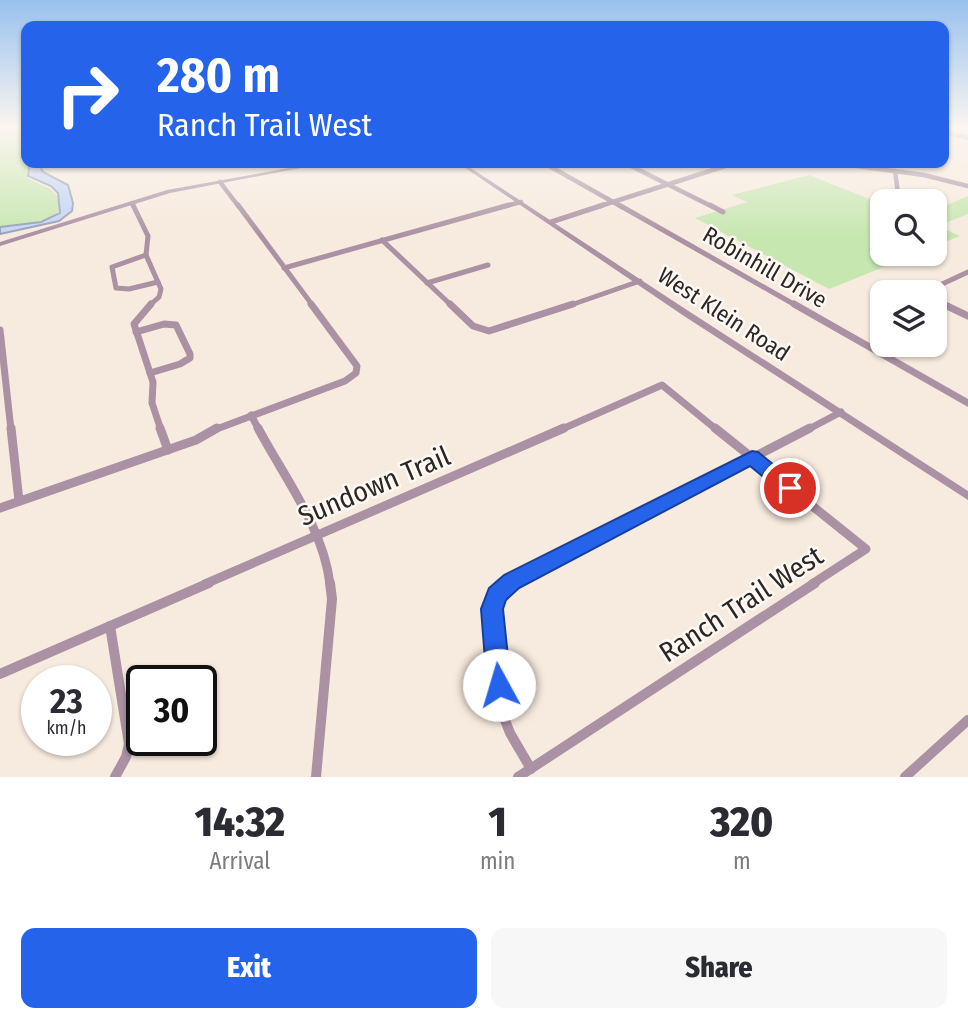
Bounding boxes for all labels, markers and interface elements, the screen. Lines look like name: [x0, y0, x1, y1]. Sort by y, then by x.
text: 280 m: [157, 46, 280, 105]
icon: right: [42, 49, 133, 140]
text: Ranch Trail West: [157, 106, 372, 144]
map controls: [870, 189, 947, 357]
button: search: [870, 189, 947, 266]
street label: Robinhill Drive: [698, 220, 832, 314]
street label: West Klein Road: [653, 261, 795, 367]
button: layers: [870, 280, 947, 357]
street label: Sundown Trail: [293, 439, 455, 533]
pin: [760, 458, 820, 518]
icon: arrive: [771, 469, 809, 507]
street label: Ranch Trail West: [653, 538, 830, 669]
position arrow: [462, 648, 536, 722]
speed limit sign: 30: [126, 665, 217, 756]
text: 23: [50, 680, 83, 722]
text: km/h: [46, 717, 87, 739]
text: 14:32: [195, 797, 285, 847]
text: 1: [489, 797, 507, 847]
text: 320: [710, 797, 773, 847]
text: Arrival: [209, 847, 270, 875]
text: min: [480, 847, 516, 875]
text: m: [733, 847, 751, 875]
button: Exit: [21, 928, 477, 1008]
button: Share: [491, 928, 947, 1008]

